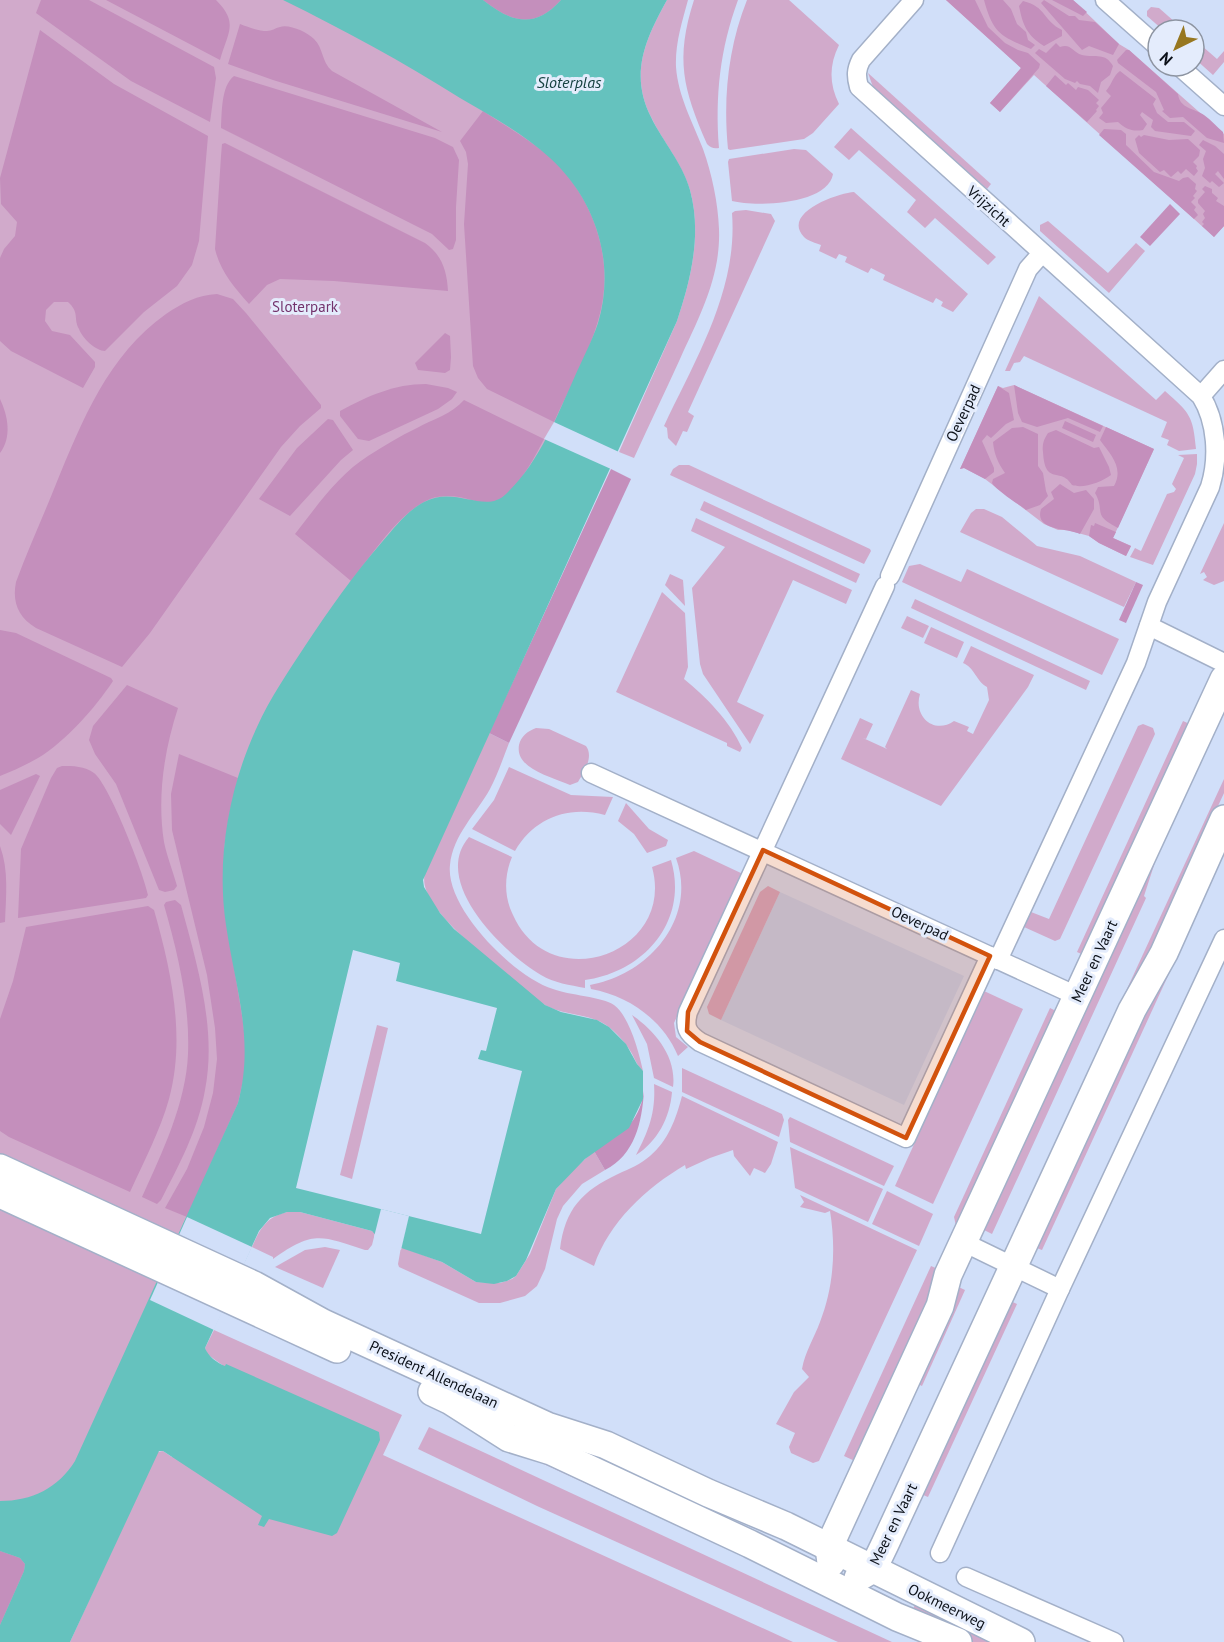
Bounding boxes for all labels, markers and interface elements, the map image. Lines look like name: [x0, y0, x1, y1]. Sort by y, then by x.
north arrow: [1146, 18, 1206, 78]
text: N: [1155, 48, 1176, 70]
water label: Sloterplas: [537, 72, 602, 92]
street label: Vrijzicht: [963, 181, 1015, 230]
park label: Sloterpark: [272, 297, 339, 316]
street label: Oeverpad: [942, 381, 984, 445]
street label: Oeverpad: [888, 902, 952, 944]
street label: Meer en Vaart: [1067, 917, 1121, 1005]
street label: President Allendelaan: [367, 1336, 501, 1412]
street label: Meer en Vaart: [865, 1480, 921, 1568]
street label: Ookmeerweg: [905, 1579, 989, 1633]

